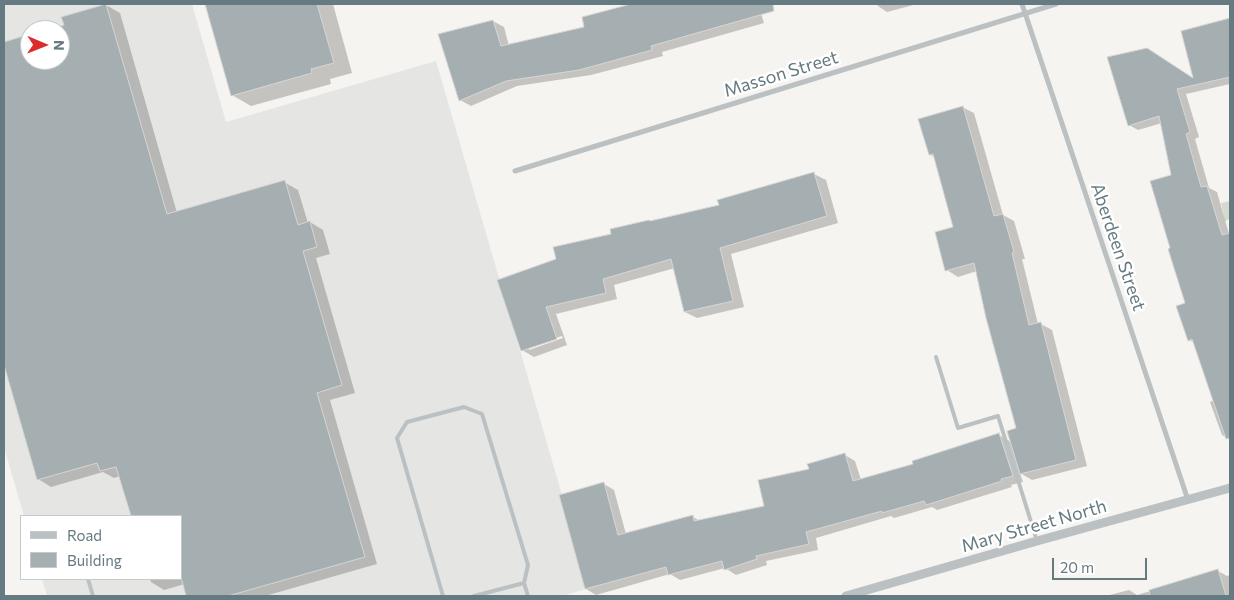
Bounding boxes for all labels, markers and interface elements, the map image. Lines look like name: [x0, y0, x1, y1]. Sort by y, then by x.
north arrow: [20, 20, 70, 70]
text: N: [51, 40, 68, 51]
street label: Masson Street: [721, 46, 841, 102]
street label: Aberdeen Street: [1086, 180, 1150, 314]
street label: Mary Street North: [959, 495, 1109, 557]
legend: [20, 515, 182, 580]
text: Road: [67, 526, 102, 544]
scale bar: [1054, 548, 1149, 580]
text: Building: [67, 551, 122, 569]
text: 20 m: [1060, 558, 1094, 576]

